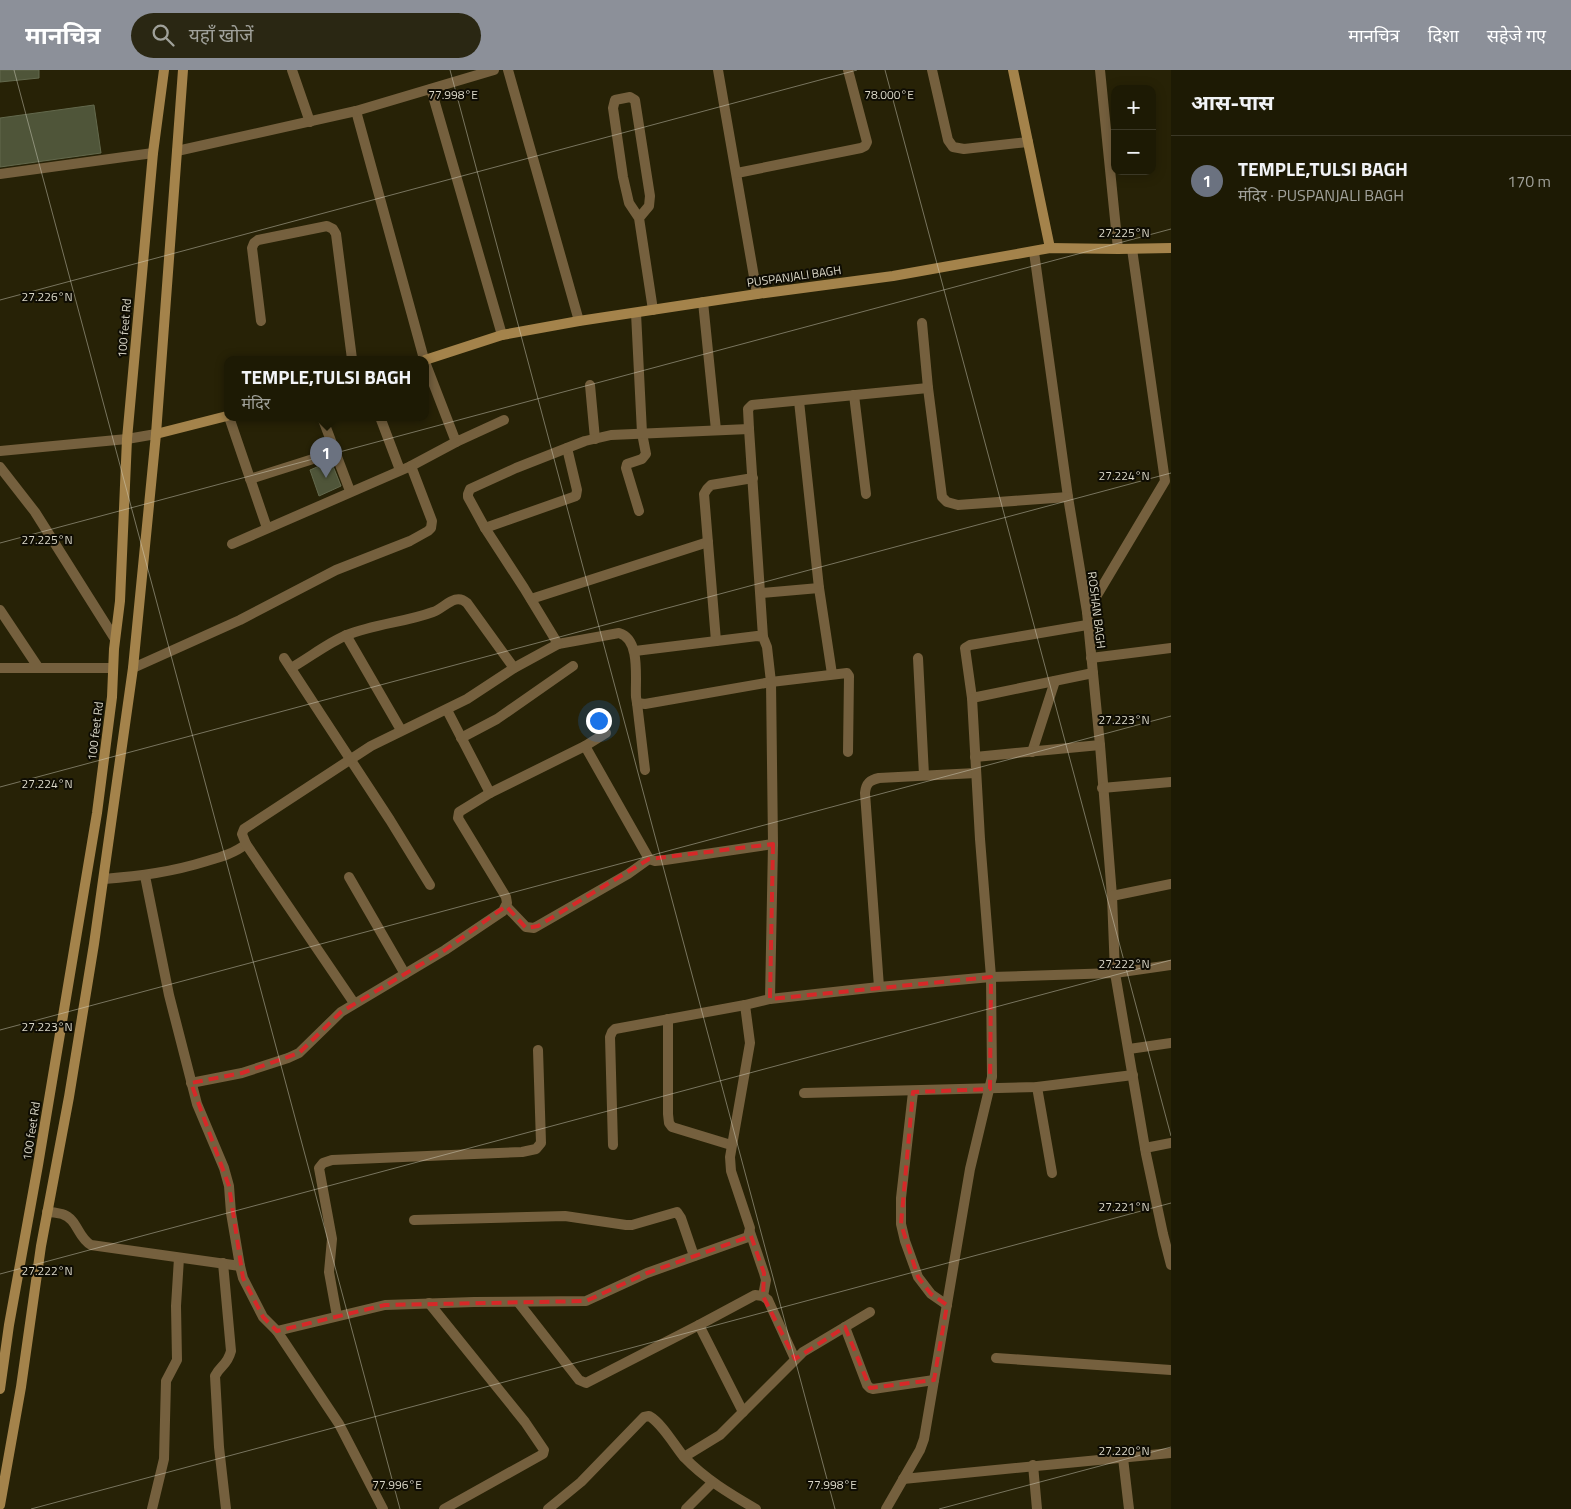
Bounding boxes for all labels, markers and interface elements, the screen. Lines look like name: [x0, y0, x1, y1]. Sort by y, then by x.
search box: [131, 13, 481, 58]
text: मानचित्र: [25, 17, 101, 53]
text: यहाँ खोजें: [189, 20, 253, 49]
icon: search: [149, 21, 177, 49]
text: मानचित्र: [1348, 22, 1400, 49]
text: दिशा: [1428, 22, 1459, 49]
text: सहेजे गए: [1487, 22, 1546, 49]
text: 77.998°E: [428, 85, 478, 104]
text: 78.000°E: [864, 85, 914, 104]
map controls: [1111, 85, 1156, 175]
button: +: [1111, 85, 1156, 130]
text: आस-पास: [1191, 86, 1274, 118]
button: −: [1111, 130, 1156, 175]
text: TEMPLE,TULSI BAGH: [1238, 154, 1408, 183]
text: 1: [1203, 169, 1211, 193]
text: 170 m: [1507, 169, 1551, 193]
text: मंदिर · PUSPANJALI BAGH: [1238, 183, 1404, 207]
text: 27.225°N: [1098, 223, 1150, 242]
street label: PUSPANJALI BAGH: [746, 260, 842, 292]
text: 27.226°N: [21, 287, 73, 306]
street label: 100 feet Rd: [112, 298, 136, 358]
popup: [224, 356, 429, 421]
text: TEMPLE,TULSI BAGH: [242, 362, 411, 391]
text: मंदिर: [242, 391, 270, 415]
pin: 1: [310, 437, 342, 478]
text: 27.224°N: [1098, 466, 1150, 485]
text: 27.225°N: [21, 530, 73, 549]
street label: ROSHAN BAGH: [1083, 570, 1111, 650]
street label: 100 feet Rd: [82, 700, 108, 762]
your location: [586, 708, 612, 734]
text: 27.223°N: [1098, 710, 1150, 729]
text: 27.224°N: [21, 774, 73, 793]
text: 27.222°N: [1098, 954, 1150, 973]
text: 27.223°N: [21, 1017, 73, 1036]
street label: 100 feet Rd: [17, 1100, 45, 1162]
text: 27.221°N: [1098, 1197, 1150, 1216]
text: 27.222°N: [21, 1261, 73, 1280]
text: 27.220°N: [1098, 1441, 1150, 1460]
text: 77.996°E: [372, 1475, 422, 1494]
text: 77.998°E: [807, 1475, 857, 1494]

